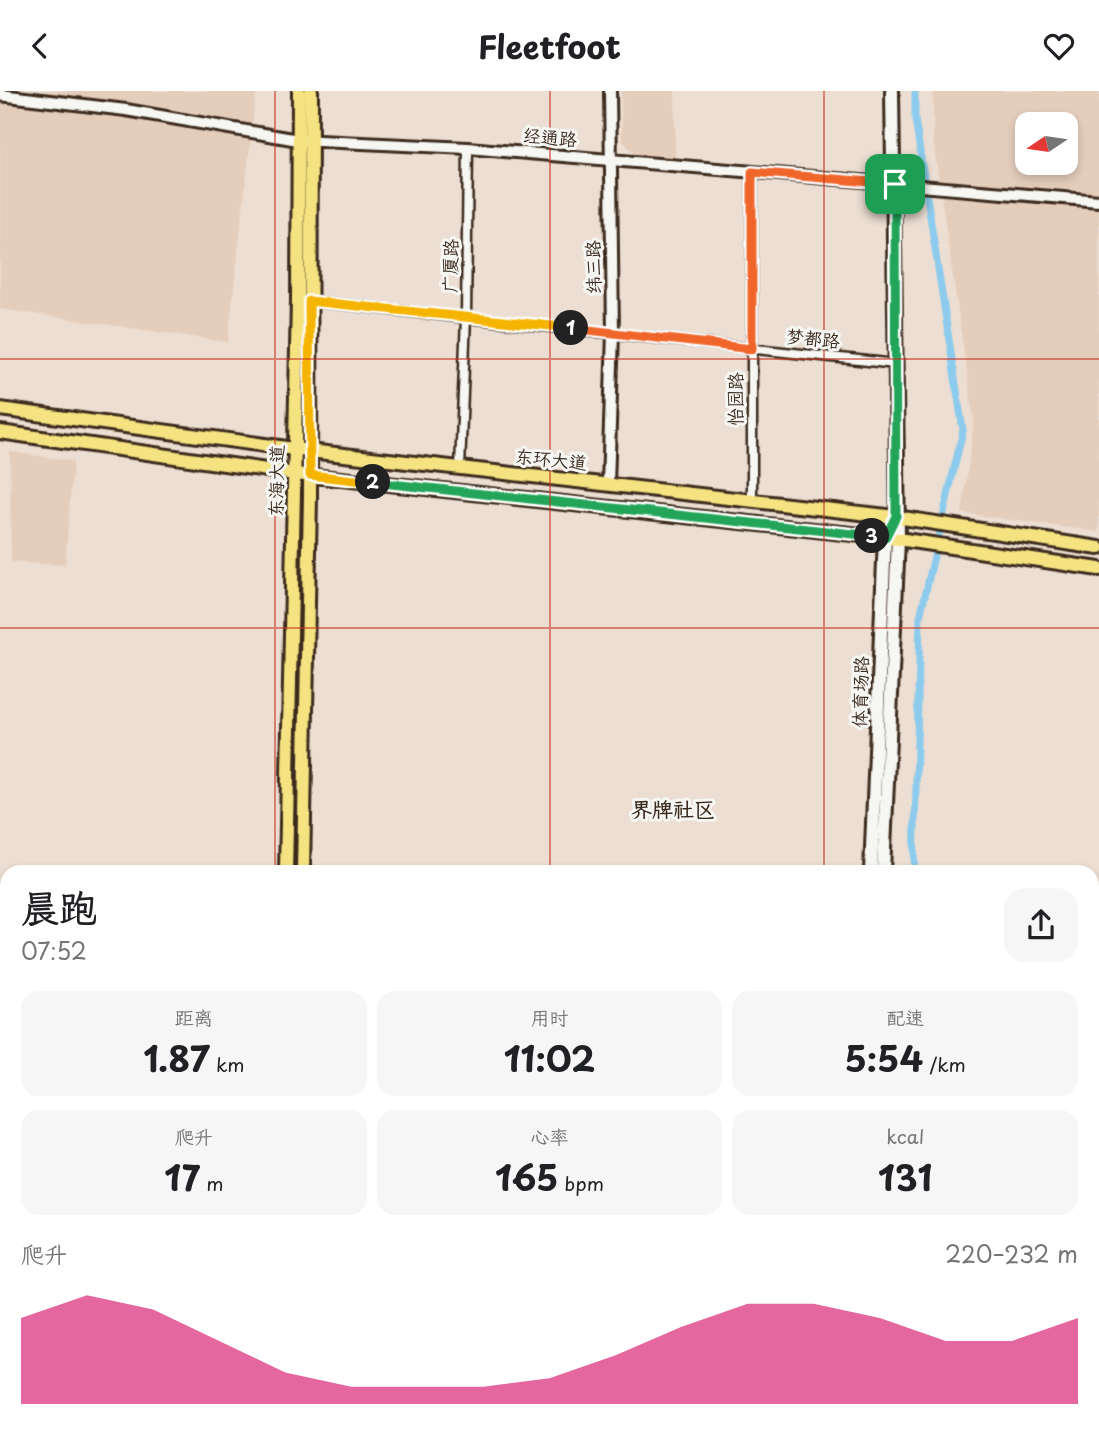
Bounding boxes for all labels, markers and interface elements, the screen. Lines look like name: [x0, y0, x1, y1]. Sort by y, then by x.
text: Fleetfoot: [478, 22, 621, 70]
icon: back: [21, 27, 59, 65]
icon: heart: [1040, 27, 1078, 65]
north arrow: [1015, 112, 1078, 175]
map controls: [1015, 112, 1078, 175]
street label: 经通路: [522, 121, 578, 152]
pin: [865, 154, 925, 214]
icon: arrive: [876, 165, 914, 203]
street label: 广厦路: [436, 239, 463, 293]
street label: 纬三路: [579, 240, 606, 294]
pin: 1: [554, 310, 588, 345]
text: 1: [566, 313, 575, 341]
street label: 梦都路: [785, 321, 841, 354]
street label: 怡园路: [721, 372, 748, 426]
street label: 东环大道: [514, 441, 588, 476]
street label: 东海大道: [261, 445, 290, 517]
pin: 2: [356, 465, 390, 499]
text: 2: [366, 467, 379, 495]
pin: 3: [854, 519, 890, 553]
text: 3: [865, 521, 878, 549]
street label: 体育场路: [845, 655, 874, 728]
district label: 界牌社区: [631, 792, 715, 824]
text: 晨跑: [21, 878, 97, 935]
button: share: [1004, 888, 1078, 962]
text: 07:52: [21, 933, 87, 968]
text: 距离: [175, 1003, 213, 1031]
text: 用时: [530, 1003, 569, 1031]
text: 配速: [886, 1003, 924, 1031]
text: 1.87: [143, 1031, 210, 1084]
text: 11:02: [504, 1031, 595, 1084]
text: 5:54: [844, 1031, 923, 1084]
text: km: [210, 1050, 245, 1078]
text: /km: [923, 1050, 966, 1078]
text: 爬升: [175, 1122, 213, 1150]
text: 心率: [530, 1122, 569, 1150]
text: kcal: [886, 1122, 924, 1150]
text: 17: [164, 1150, 200, 1203]
text: 165: [495, 1150, 558, 1203]
text: 131: [878, 1150, 932, 1203]
text: m: [200, 1169, 224, 1197]
text: bpm: [558, 1169, 604, 1197]
text: 爬升: [21, 1236, 67, 1271]
text: 220–232 m: [945, 1236, 1078, 1271]

